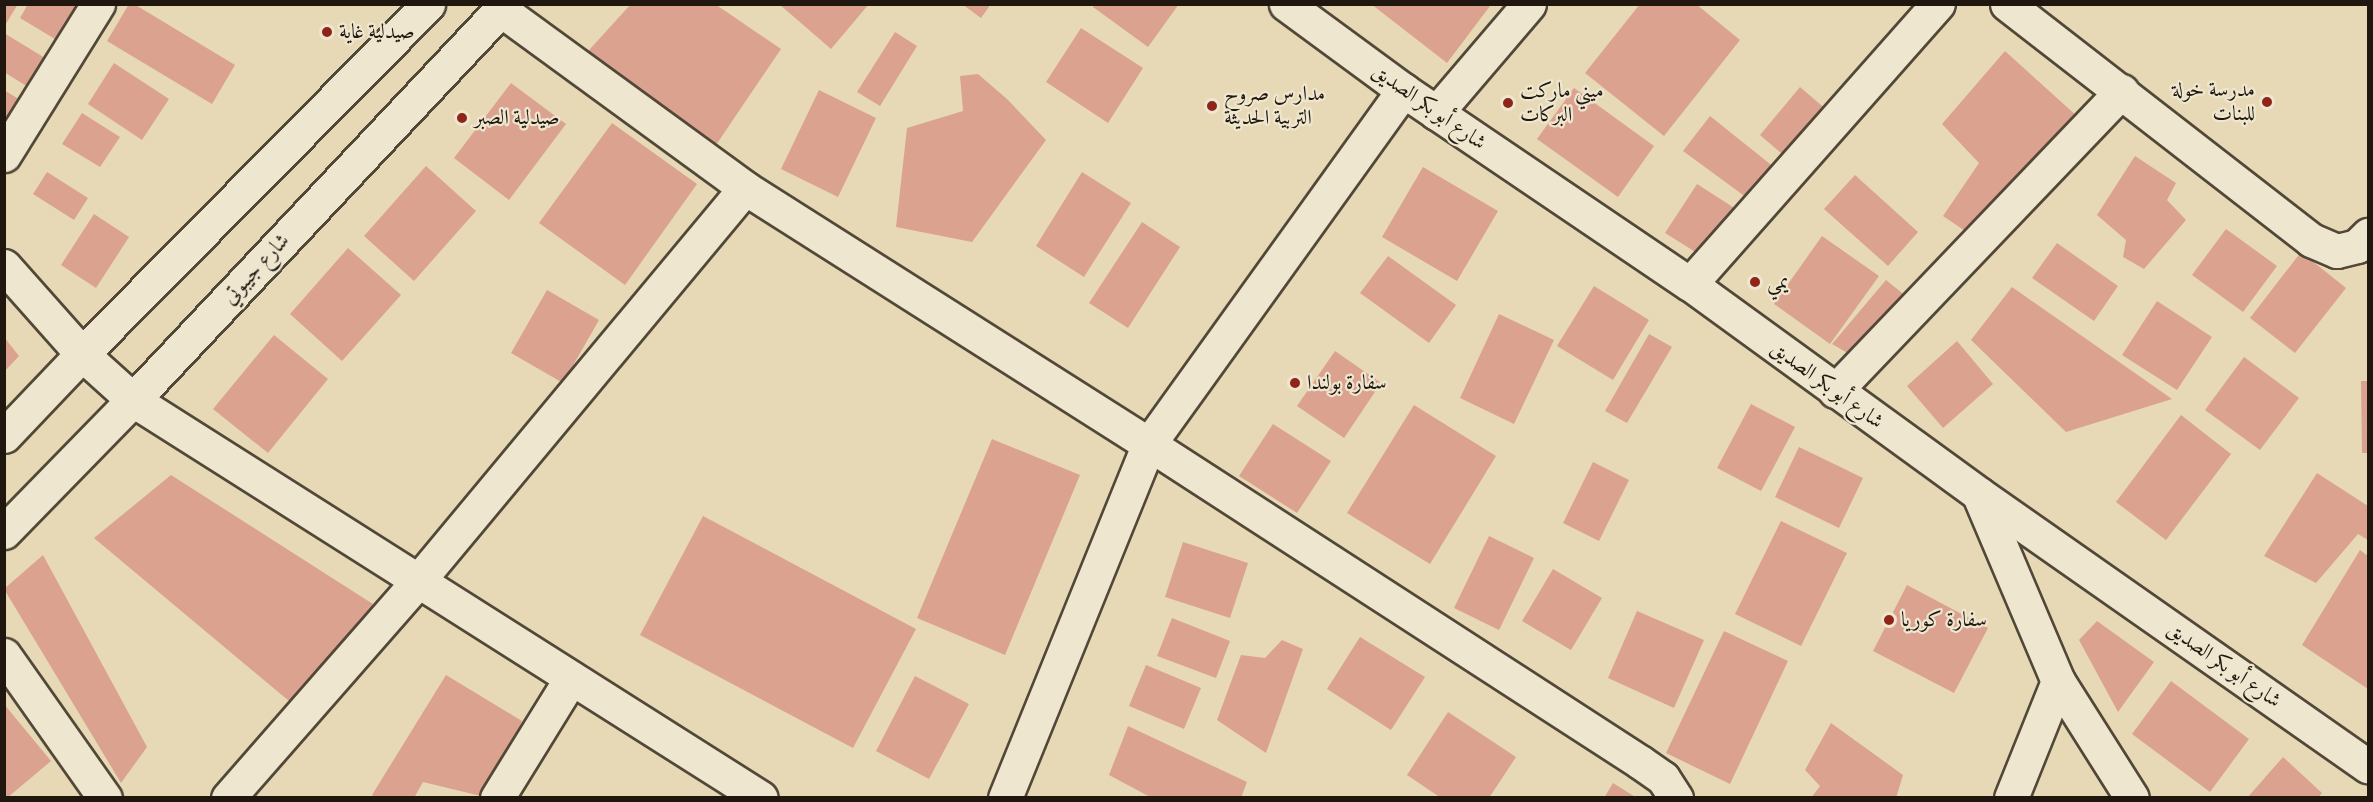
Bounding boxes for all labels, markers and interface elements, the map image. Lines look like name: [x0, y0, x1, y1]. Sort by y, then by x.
place label: صيدلية غاية: [339, 19, 415, 45]
marker: صيدلية غاية: [320, 25, 334, 39]
street label: شارع أبو بكر الصديق: [1367, 58, 1491, 156]
place label: مدرسة خولة للبنات: [2172, 77, 2255, 127]
place label: ميني ماركت البركات: [1520, 78, 1604, 128]
place label: مدارس صروح التربية الحديثة: [1224, 81, 1325, 131]
marker: مدرسة خولة للبنات: [2260, 95, 2274, 109]
marker: ميني ماركت البركات: [1501, 96, 1515, 110]
marker: مدارس صروح التربية الحديثة: [1205, 99, 1219, 113]
place label: صيدلية الصبر: [474, 105, 560, 131]
marker: صيدلية الصبر: [455, 111, 469, 125]
street label: شارع جيبوتي: [217, 228, 295, 310]
place label: يمي: [1767, 269, 1788, 295]
marker: يمي: [1748, 275, 1762, 289]
street label: شارع أبو بكر الصديق: [1766, 336, 1888, 434]
place label: سفارة بولندا: [1307, 370, 1387, 396]
marker: سفارة بولندا: [1288, 376, 1302, 390]
place label: سفارة كوريا: [1901, 607, 1987, 633]
marker: سفارة كوريا: [1882, 613, 1896, 627]
street label: شارع أبو بكر الصديق: [2162, 616, 2286, 714]

